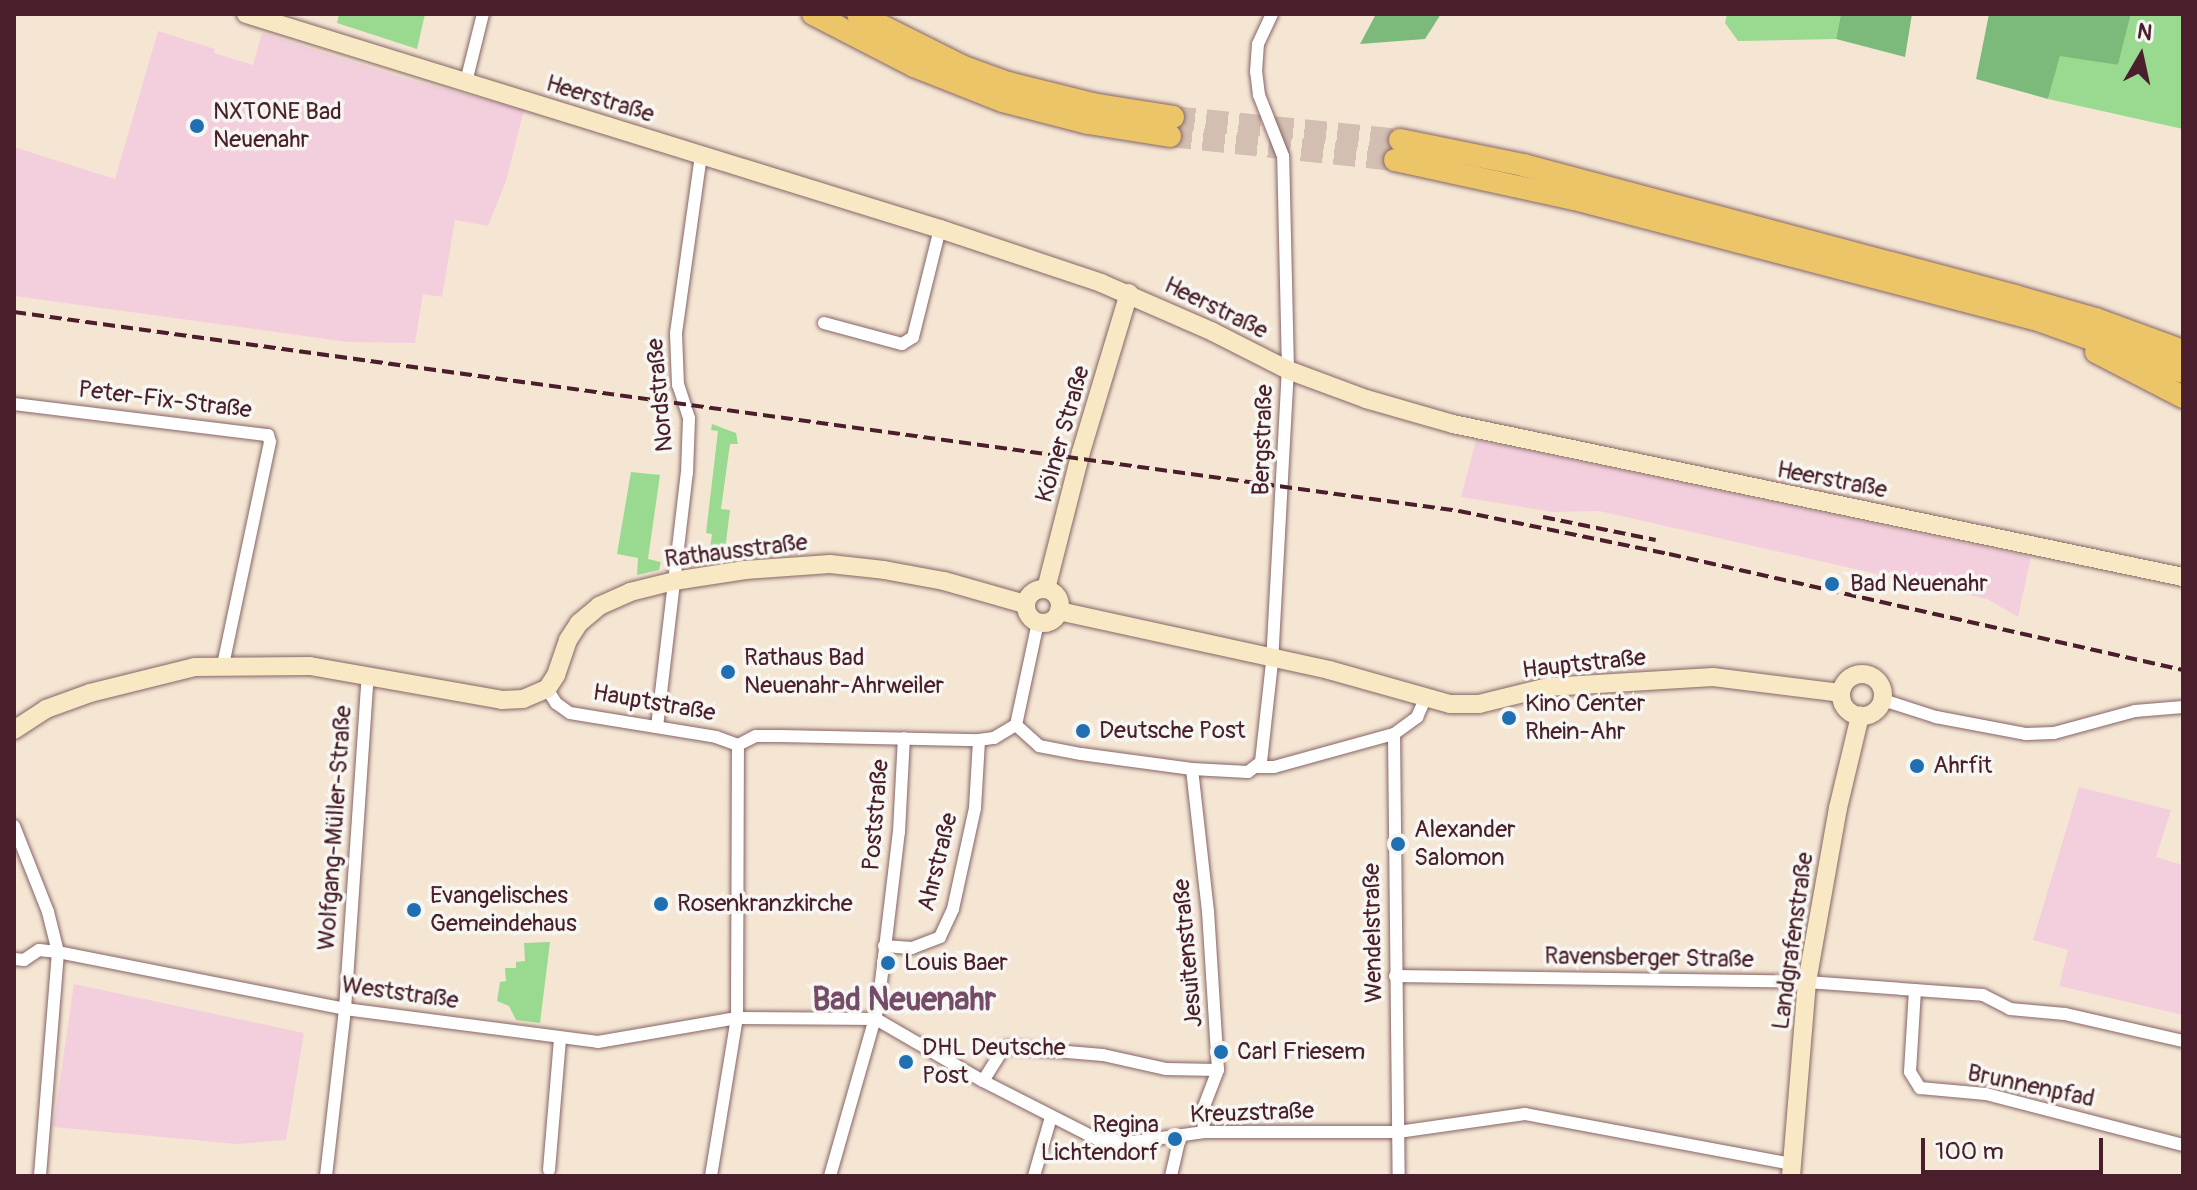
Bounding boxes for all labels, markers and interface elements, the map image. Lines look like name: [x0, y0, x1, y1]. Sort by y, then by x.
north arrow: [2101, 16, 2181, 96]
text: N: [2135, 17, 2154, 47]
street label: Heerstraße: [542, 69, 658, 129]
place label: NXTONE Bad Neuenahr: [213, 98, 342, 154]
marker: NXTONE Bad Neuenahr: [188, 117, 206, 135]
street label: Heerstraße: [1160, 271, 1272, 345]
street label: Nordstraße: [641, 337, 679, 453]
street label: Kölner Straße: [1030, 362, 1096, 506]
street label: Peter-Fix-Straße: [77, 375, 253, 425]
street label: Bergstraße: [1247, 384, 1279, 496]
street label: Heerstraße: [1775, 455, 1889, 505]
street label: Rathausstraße: [663, 528, 809, 574]
place label: Bad Neuenahr: [1850, 570, 1988, 598]
marker: Bad Neuenahr: [1821, 573, 1843, 595]
street label: Hauptstraße: [1521, 643, 1647, 685]
place label: Rathaus Bad Neuenahr-Ahrweiler: [744, 644, 944, 700]
marker: Rathaus Bad Neuenahr-Ahrweiler: [719, 663, 737, 681]
street label: Hauptstraße: [590, 678, 718, 728]
place label: Kino Center Rhein-Ahr: [1525, 690, 1645, 746]
street label: Wolfgang-Müller-Straße: [312, 704, 358, 952]
marker: Kino Center Rhein-Ahr: [1500, 709, 1518, 727]
place label: Deutsche Post: [1099, 717, 1245, 745]
marker: Deutsche Post: [1074, 722, 1092, 740]
place label: Ahrfit: [1933, 752, 1992, 780]
marker: Ahrfit: [1908, 757, 1926, 775]
street label: Poststraße: [857, 758, 895, 872]
street label: Ahrstraße: [912, 810, 964, 914]
place label: Alexander Salomon: [1414, 816, 1516, 872]
marker: Alexander Salomon: [1389, 835, 1407, 853]
street label: Landgrafenstraße: [1766, 850, 1820, 1032]
street label: Wendelstraße: [1357, 863, 1389, 1003]
street label: Jesuitenstraße: [1167, 877, 1209, 1029]
place label: Evangelisches Gemeindehaus: [430, 882, 577, 938]
place label: Rosenkranzkirche: [677, 890, 853, 918]
marker: Rosenkranzkirche: [652, 895, 670, 913]
marker: Evangelisches Gemeindehaus: [405, 901, 423, 919]
street label: Ravensberger Straße: [1544, 942, 1754, 974]
place label: Louis Baer: [904, 949, 1008, 977]
marker: Louis Baer: [879, 954, 897, 972]
street label: Weststraße: [340, 971, 460, 1015]
district label: Bad Neuenahr: [812, 981, 996, 1019]
place label: DHL Deutsche Post: [922, 1034, 1066, 1090]
place label: Carl Friesem: [1237, 1038, 1365, 1066]
marker: Carl Friesem: [1212, 1043, 1230, 1061]
marker: DHL Deutsche Post: [897, 1053, 915, 1071]
street label: Brunnenpfad: [1965, 1058, 2097, 1114]
street label: Kreuzstraße: [1190, 1096, 1314, 1130]
place label: Regina Lichtendorf: [1041, 1111, 1159, 1167]
scale bar: [1925, 1122, 2107, 1172]
marker: Regina Lichtendorf: [1166, 1130, 1184, 1148]
text: 100 m: [1935, 1137, 2004, 1166]

